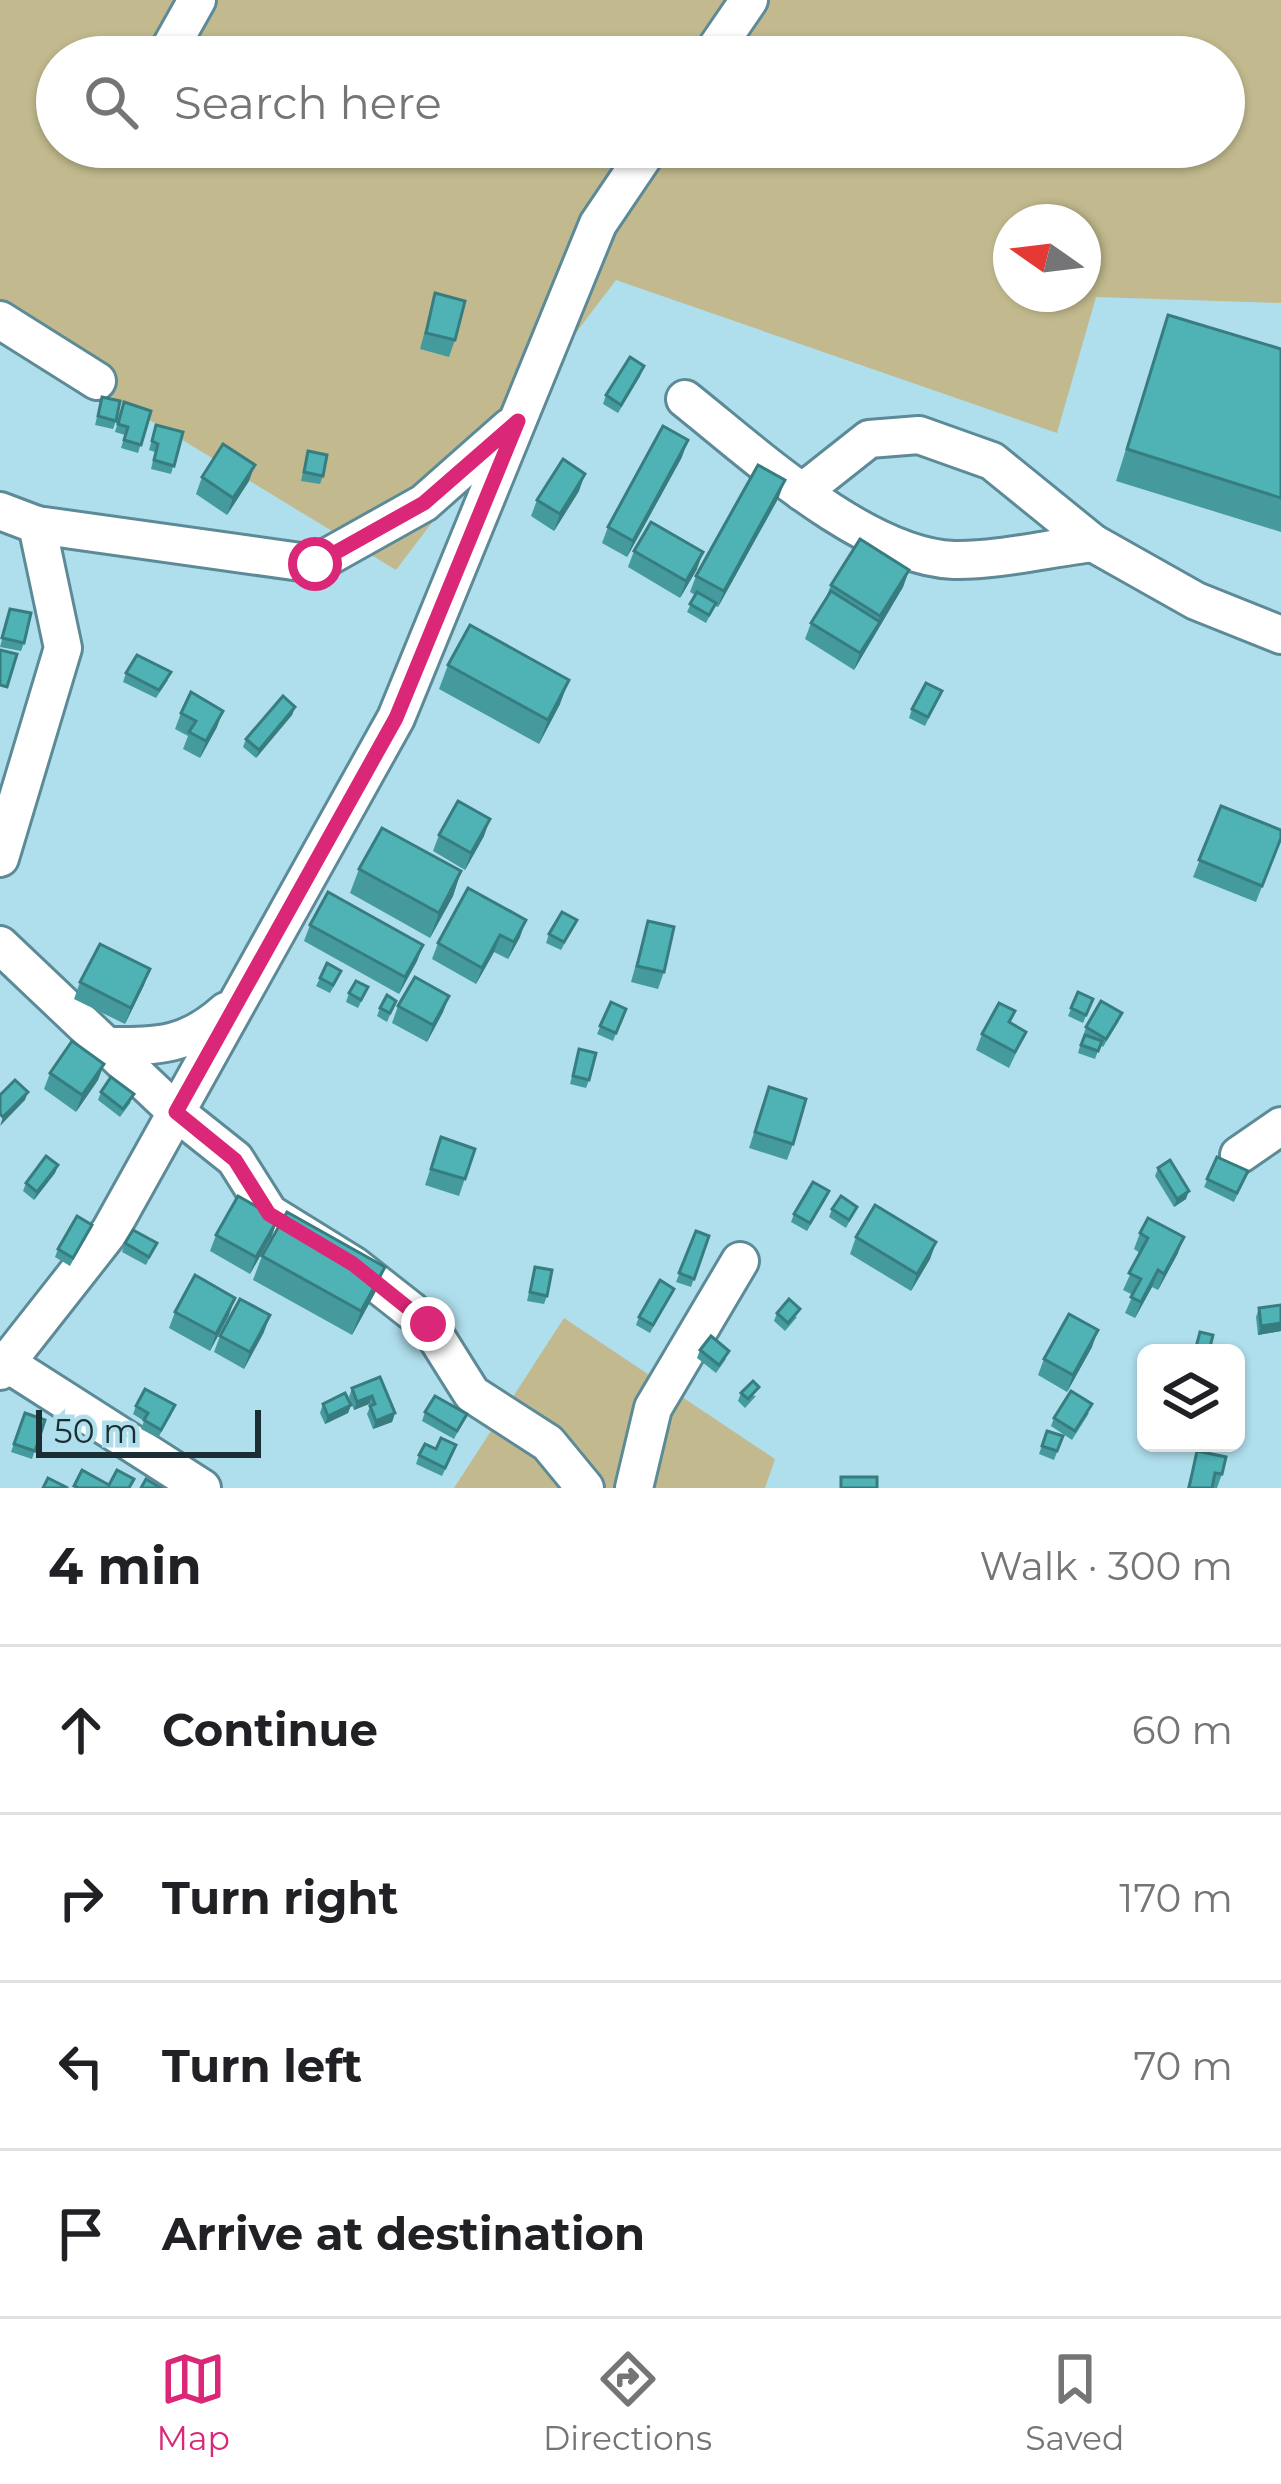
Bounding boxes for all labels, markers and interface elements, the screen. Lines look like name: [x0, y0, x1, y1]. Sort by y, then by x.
search box: [36, 36, 1245, 168]
icon: search: [78, 69, 144, 135]
text: Search here: [174, 75, 442, 130]
north arrow: [993, 204, 1101, 312]
route start: [288, 537, 342, 591]
route end: [401, 1297, 455, 1351]
map controls: [1137, 1344, 1245, 1452]
button: layers: [1137, 1344, 1245, 1452]
scale bar: [36, 1404, 261, 1457]
text: 50 m: [54, 1411, 138, 1451]
text: 4 min: [48, 1535, 202, 1597]
text: Walk · 300 m: [979, 1542, 1233, 1590]
icon: ahead: [48, 1697, 114, 1763]
text: Continue: [162, 1702, 378, 1757]
text: 60 m: [1132, 1706, 1233, 1754]
icon: right: [48, 1865, 114, 1931]
text: Turn right: [162, 1870, 398, 1925]
text: 170 m: [1119, 1874, 1233, 1922]
icon: left: [48, 2033, 114, 2099]
text: Turn left: [162, 2038, 362, 2093]
text: 70 m: [1133, 2042, 1233, 2090]
icon: arrive: [48, 2201, 114, 2267]
text: Arrive at destination: [162, 2206, 645, 2261]
tab: Map: [157, 2346, 230, 2458]
tab: Directions: [543, 2346, 712, 2458]
tab: Saved: [1025, 2346, 1124, 2458]

